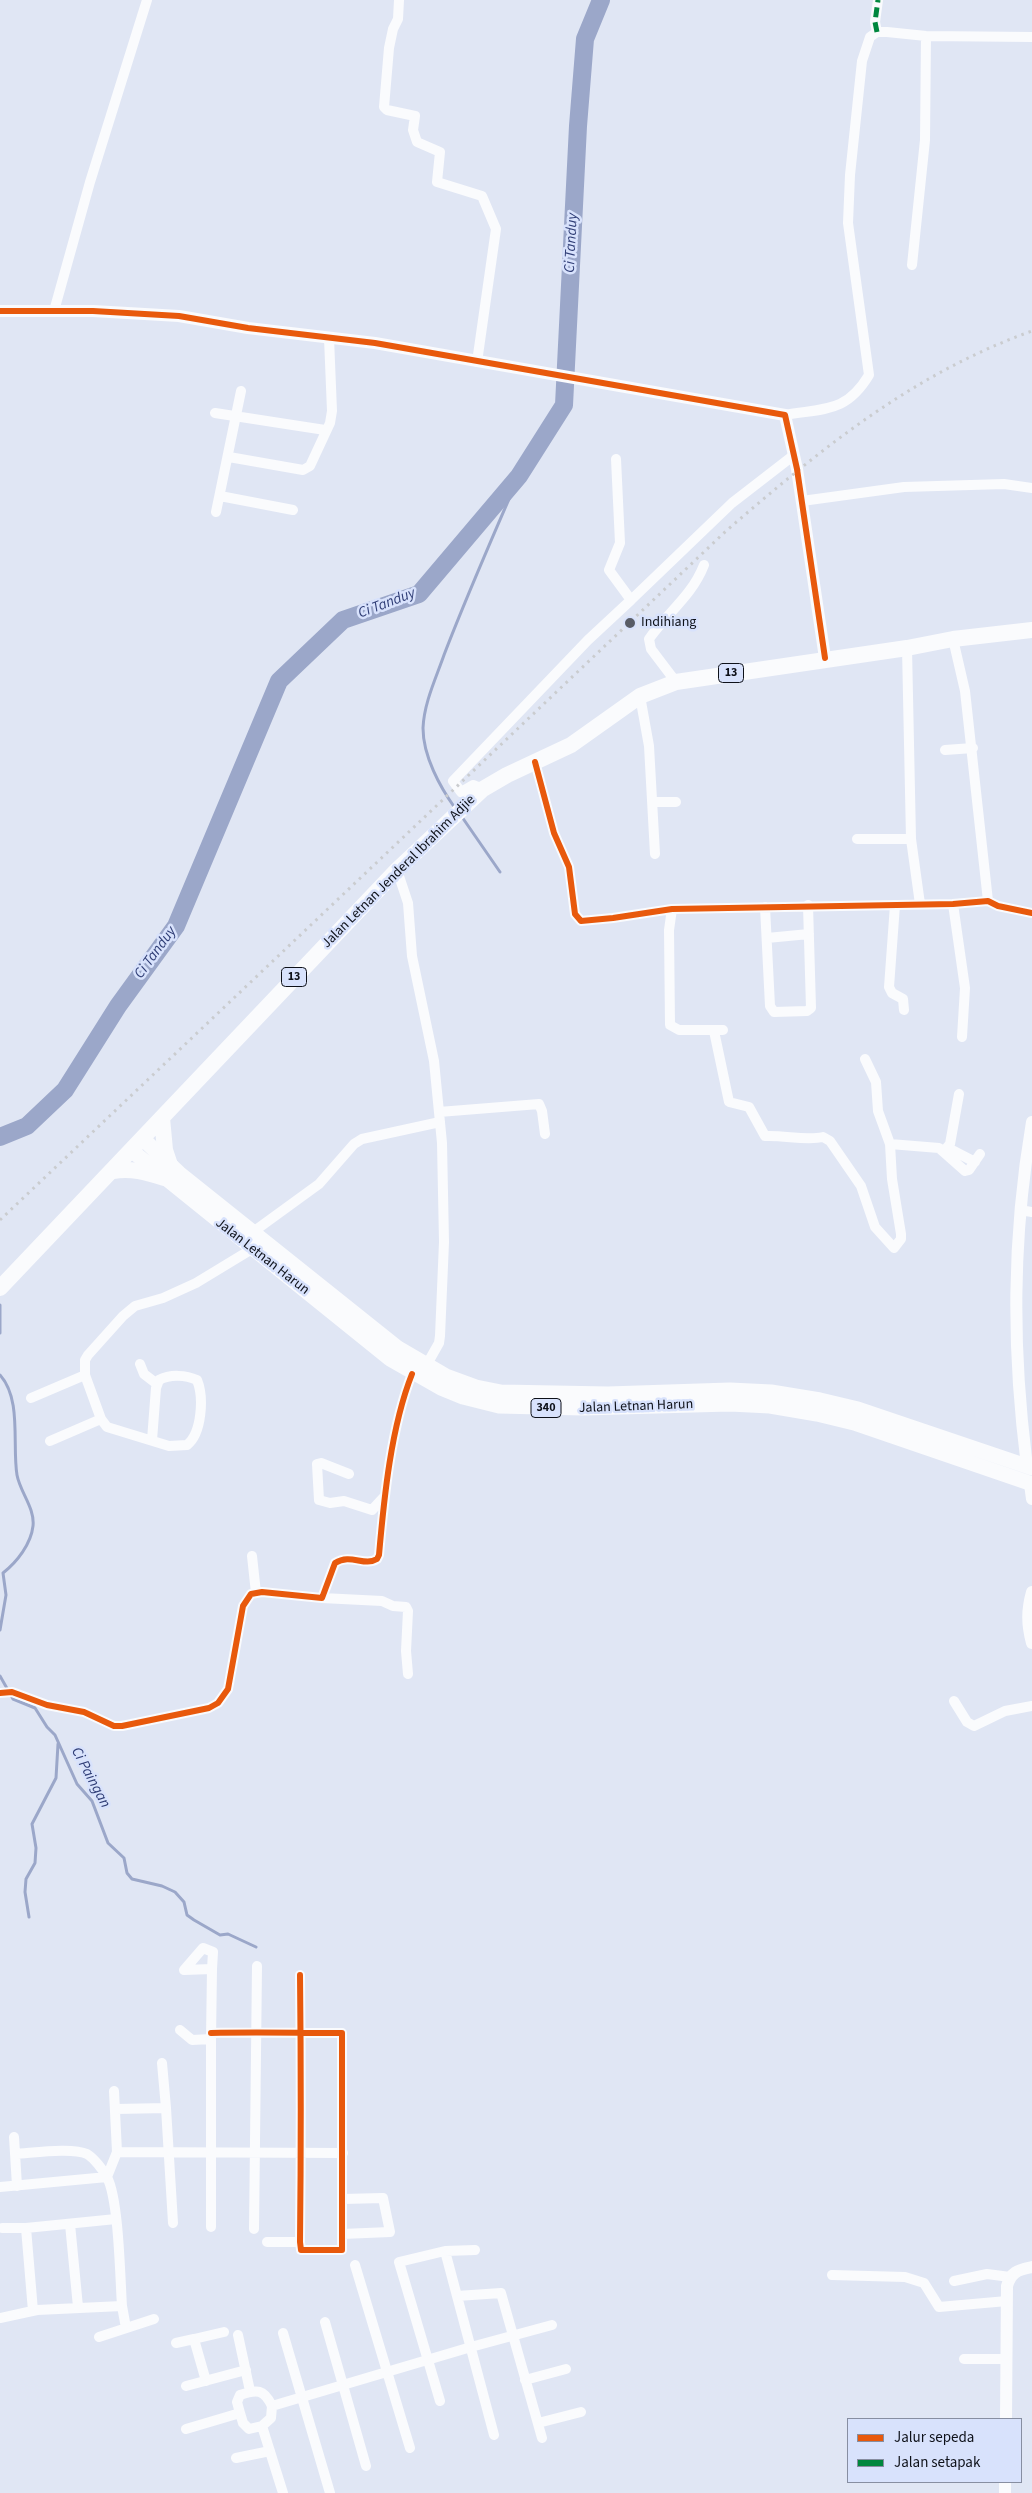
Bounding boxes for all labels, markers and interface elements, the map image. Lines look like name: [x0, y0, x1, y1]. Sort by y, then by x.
water label: Ci Tanduy: [561, 213, 583, 273]
water label: Ci Tanduy: [356, 585, 418, 623]
place label: Indihiang: [641, 615, 696, 631]
marker: Indihiang: [623, 616, 637, 630]
road number: 13: [718, 664, 744, 682]
street label: Jalan Letnan Jenderal Ibrahim Adjie: [319, 792, 479, 952]
water label: Ci Tanduy: [131, 923, 181, 983]
road number: 13: [282, 968, 306, 986]
street label: Jalan Letnan Harun: [212, 1215, 312, 1299]
street label: Jalan Letnan Harun: [578, 1397, 694, 1417]
road number: 340: [531, 1399, 561, 1418]
water label: Ci Paingan: [67, 1745, 113, 1811]
legend: [847, 2418, 1022, 2483]
text: Jalur sepeda: [894, 2427, 974, 2448]
text: Jalan setapak: [894, 2452, 980, 2473]

